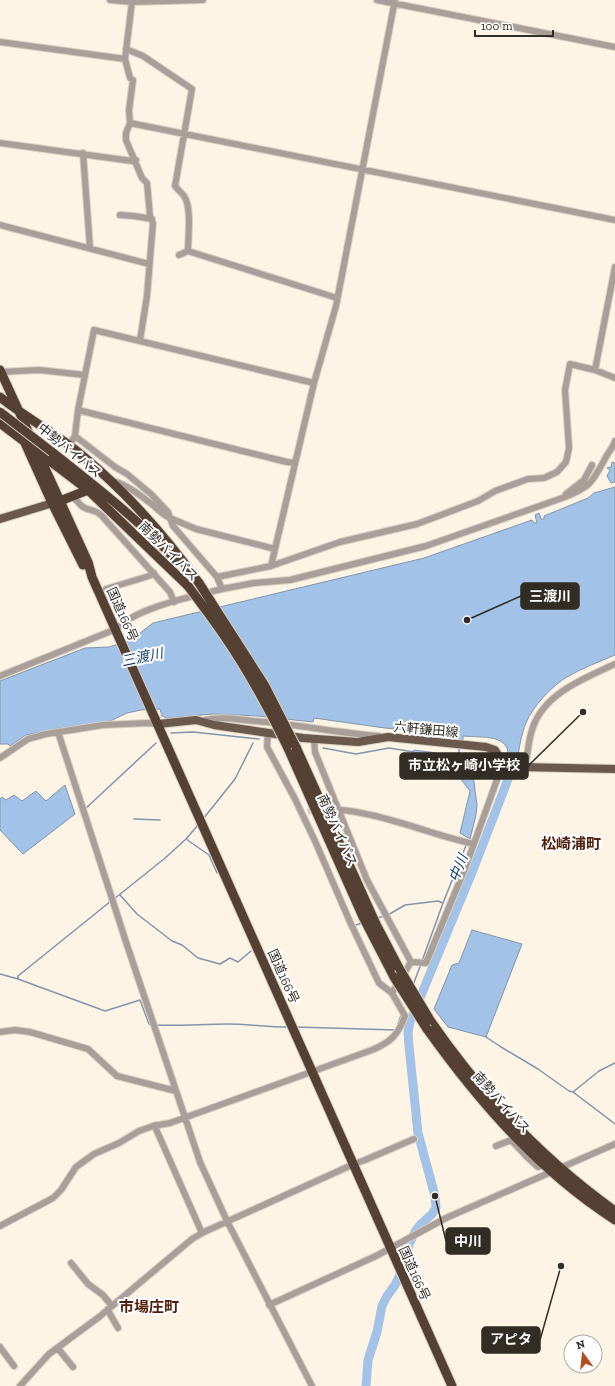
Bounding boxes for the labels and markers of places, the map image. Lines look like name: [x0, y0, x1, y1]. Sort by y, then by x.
callout: 三渡川: [521, 583, 579, 609]
callout: 市立松ヶ崎小学校: [400, 753, 528, 779]
callout: 中川: [446, 1228, 490, 1254]
callout: アピタ: [482, 1327, 540, 1353]

